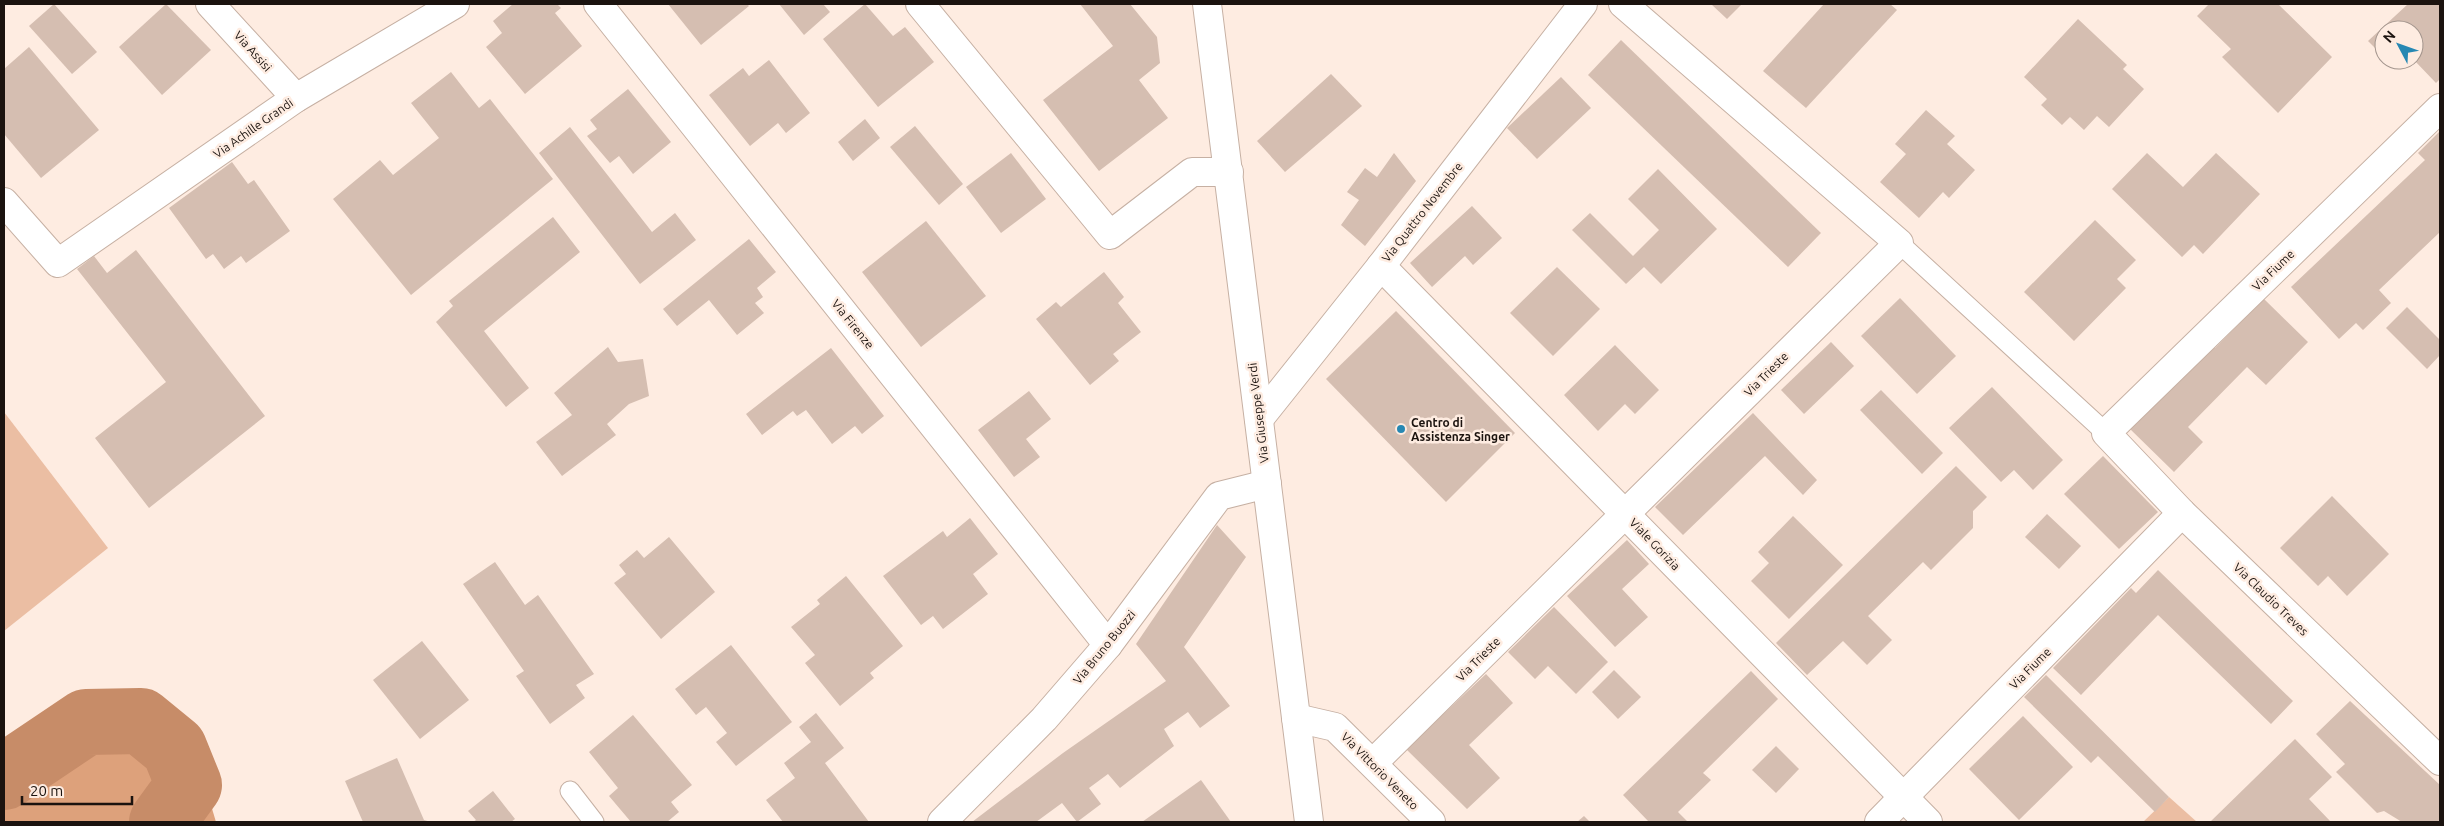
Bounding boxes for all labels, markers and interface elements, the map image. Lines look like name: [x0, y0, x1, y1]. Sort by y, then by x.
north arrow: [2374, 20, 2424, 70]
text: N: [2380, 27, 2399, 46]
street label: Via Assisi: [232, 28, 274, 74]
street label: Via Achille Grandi: [211, 96, 295, 160]
street label: Via Quattro Novembre: [1379, 160, 1465, 264]
street label: Via Fiume: [2249, 247, 2297, 293]
street label: Via Firenze: [829, 297, 877, 351]
street label: Via Trieste: [1741, 349, 1791, 399]
street label: Via Giuseppe Verdi: [1245, 362, 1271, 464]
place label: Centro di Assistenza Singer: [1411, 416, 1510, 443]
marker: Centro di Assistenza Singer: [1395, 423, 1407, 435]
street label: Viale Gorizia: [1627, 516, 1683, 572]
street label: Via Claudio Treves: [2231, 560, 2311, 638]
street label: Via Bruno Buozzi: [1070, 608, 1138, 686]
street label: Via Trieste: [1453, 634, 1503, 684]
street label: Via Fiume: [2007, 645, 2053, 691]
street label: Via Vittorio Veneto: [1339, 730, 1421, 812]
scale bar: [22, 774, 132, 806]
text: 20 m: [30, 782, 63, 799]

